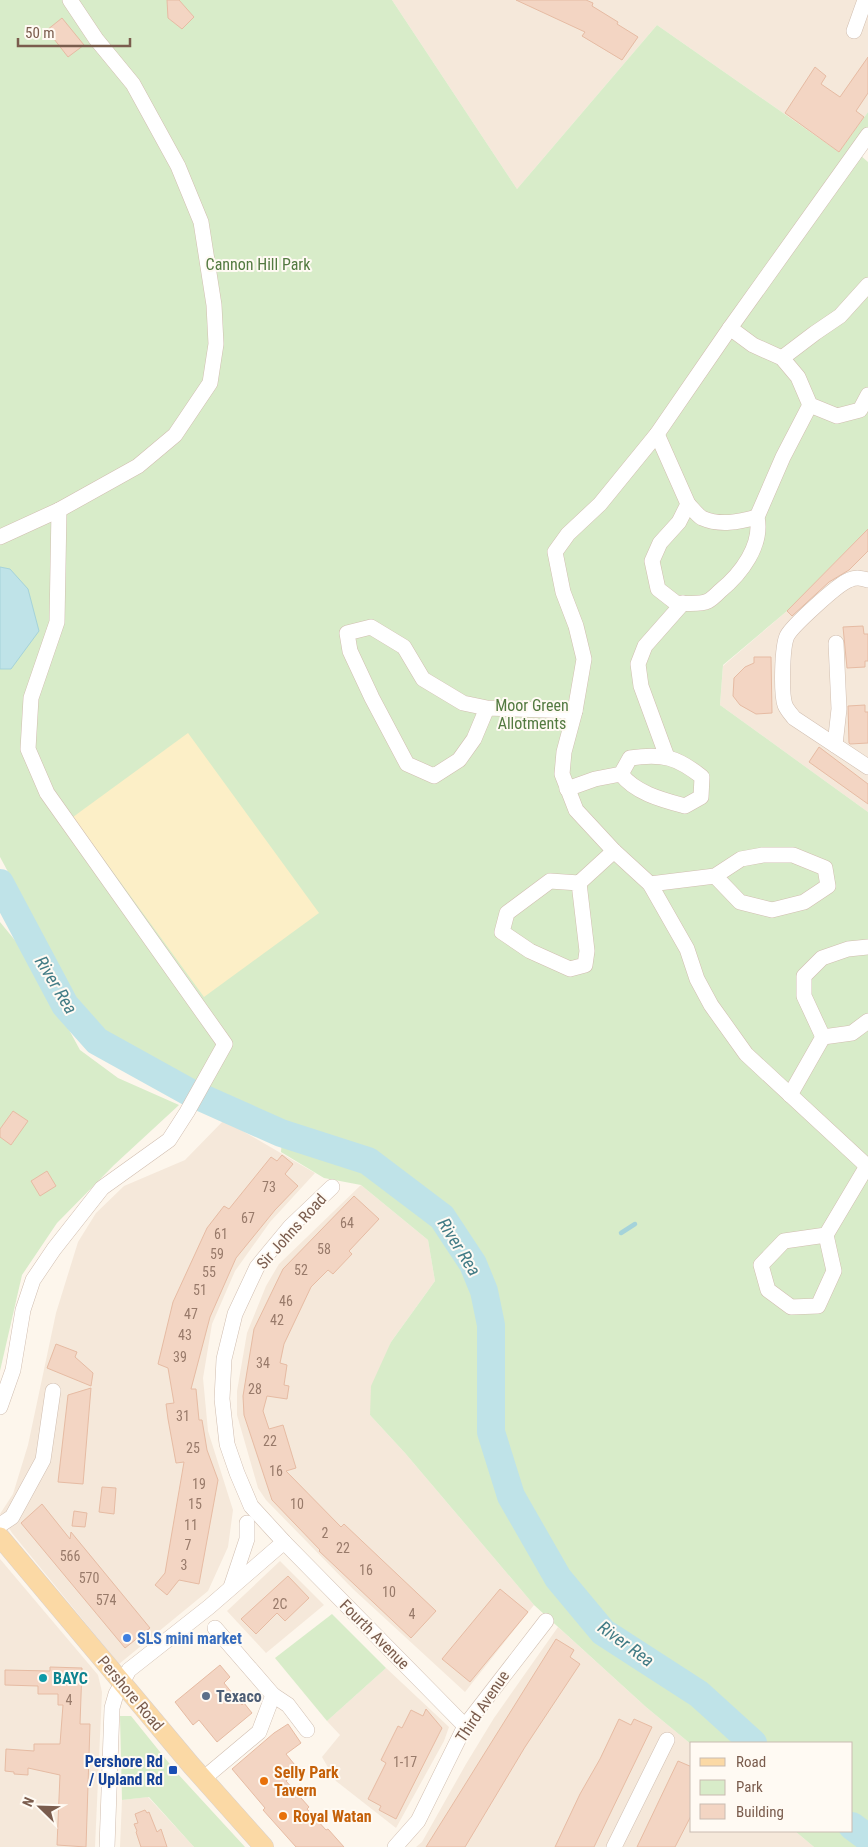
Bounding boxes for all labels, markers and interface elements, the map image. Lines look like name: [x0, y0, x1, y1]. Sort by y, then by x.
scale bar: [18, 15, 130, 47]
text: 50 m: [25, 24, 55, 42]
park label: Cannon Hill Park: [206, 255, 311, 274]
park label: Moor Green Allotments: [495, 696, 569, 733]
water label: River Rea: [31, 952, 82, 1018]
house number: 73: [262, 1179, 276, 1195]
street label: Sir Johns Road: [253, 1190, 330, 1273]
house number: 67: [241, 1210, 255, 1226]
water label: River Rea: [434, 1214, 485, 1279]
house number: 64: [340, 1215, 354, 1231]
house number: 61: [214, 1226, 228, 1242]
house number: 58: [317, 1241, 331, 1257]
house number: 59: [210, 1246, 224, 1262]
house number: 52: [294, 1262, 308, 1278]
house number: 55: [202, 1264, 216, 1280]
house number: 51: [193, 1282, 207, 1298]
house number: 46: [279, 1293, 293, 1309]
house number: 47: [184, 1306, 198, 1322]
house number: 42: [270, 1312, 284, 1328]
house number: 43: [178, 1327, 192, 1343]
house number: 39: [173, 1349, 187, 1365]
house number: 34: [256, 1355, 270, 1371]
house number: 28: [248, 1381, 262, 1397]
house number: 31: [176, 1408, 190, 1424]
house number: 22: [263, 1433, 277, 1449]
house number: 25: [186, 1440, 200, 1456]
house number: 16: [269, 1463, 283, 1479]
house number: 19: [192, 1476, 206, 1492]
house number: 15: [188, 1496, 202, 1512]
house number: 10: [290, 1496, 304, 1512]
house number: 11: [184, 1517, 198, 1533]
house number: 2: [322, 1525, 329, 1541]
house number: 7: [185, 1537, 192, 1553]
house number: 22: [336, 1540, 350, 1556]
house number: 566: [60, 1548, 80, 1564]
house number: 3: [181, 1557, 187, 1573]
house number: 16: [359, 1562, 373, 1578]
house number: 570: [79, 1570, 99, 1586]
house number: 10: [382, 1584, 396, 1600]
house number: 574: [96, 1592, 116, 1608]
house number: 2C: [273, 1596, 287, 1612]
street label: Fourth Avenue: [336, 1596, 413, 1673]
house number: 4: [409, 1606, 416, 1622]
water label: River Rea: [594, 1616, 658, 1671]
place label: SLS mini market: [137, 1629, 242, 1648]
marker: SLS mini market: [121, 1632, 133, 1644]
street label: Pershore Road: [94, 1652, 168, 1735]
street label: Third Avenue: [452, 1667, 513, 1746]
place label: BAYC: [53, 1669, 88, 1688]
marker: BAYC: [37, 1672, 49, 1684]
place label: Texaco: [216, 1687, 262, 1706]
marker: Texaco: [200, 1690, 212, 1702]
house number: 4: [66, 1692, 73, 1708]
legend: [690, 1742, 853, 1832]
place label: Pershore Rd / Upland Rd: [85, 1752, 163, 1789]
text: Road: [736, 1753, 766, 1771]
house number: 1-17: [393, 1754, 417, 1770]
place label: Selly Park Tavern: [274, 1763, 339, 1800]
marker: Pershore Rd / Upland Rd: [167, 1764, 179, 1776]
marker: Selly Park Tavern: [258, 1775, 270, 1787]
text: Park: [736, 1778, 763, 1796]
north arrow: [15, 1782, 65, 1832]
text: N: [19, 1795, 37, 1809]
text: Building: [736, 1803, 784, 1821]
place label: Royal Watan: [293, 1807, 372, 1826]
marker: Royal Watan: [277, 1810, 289, 1822]

